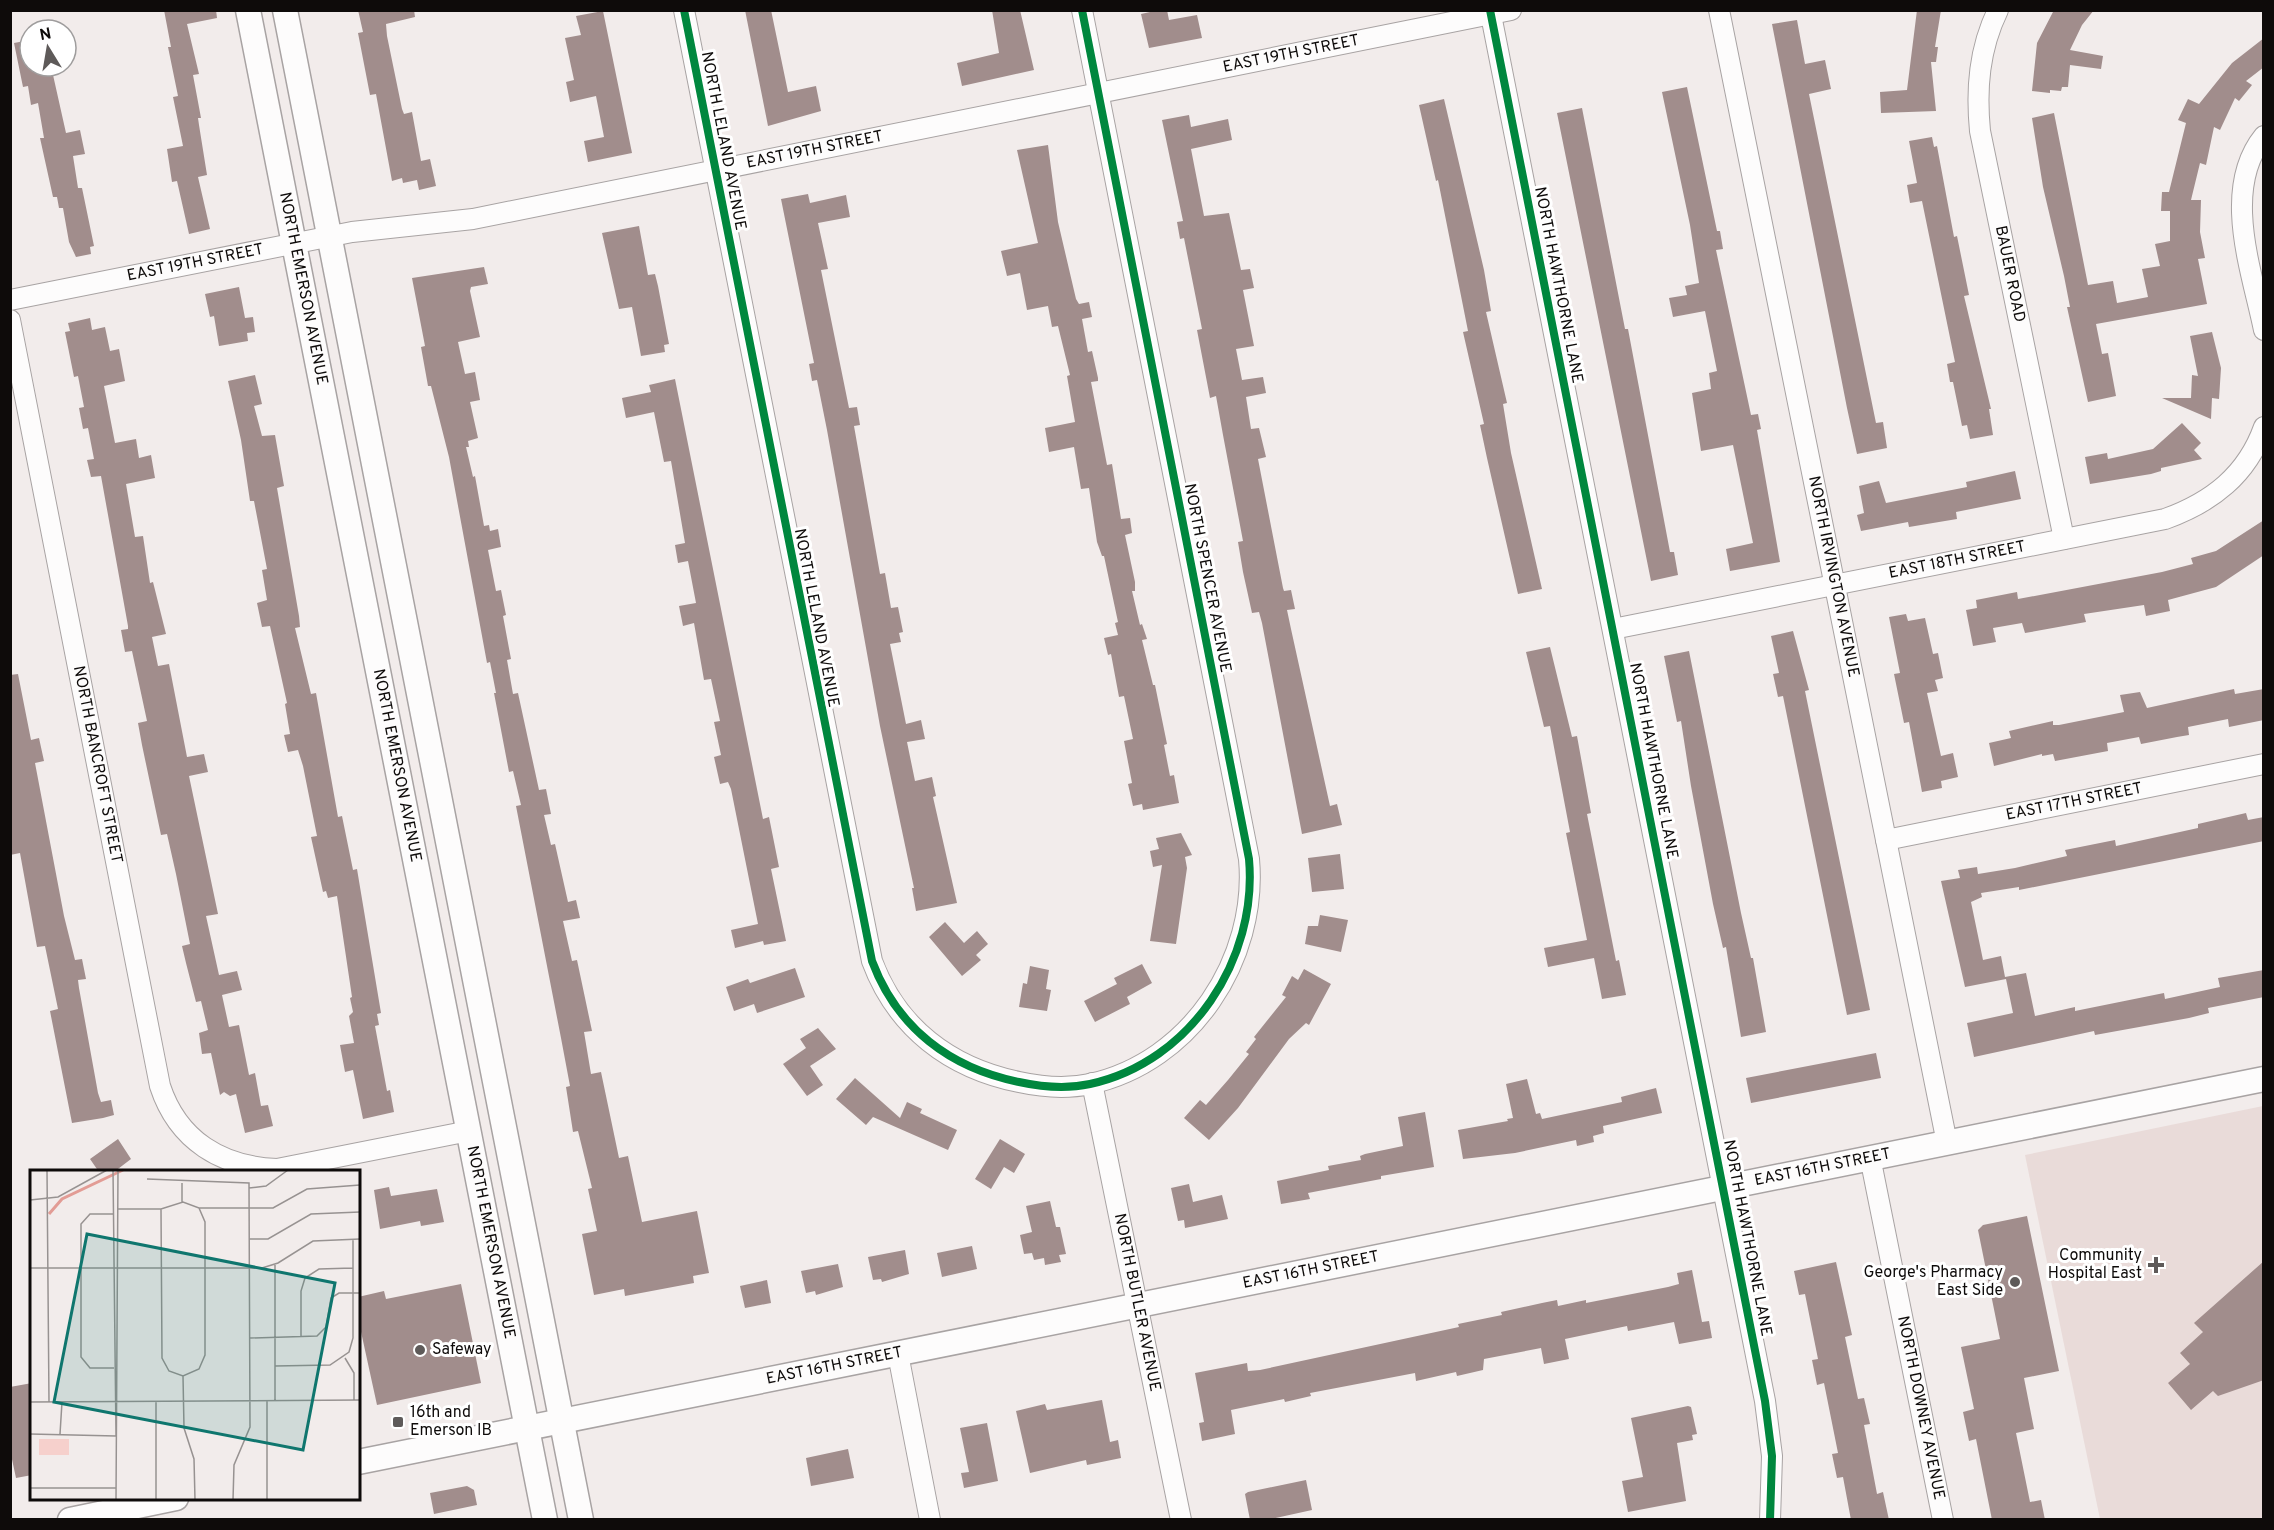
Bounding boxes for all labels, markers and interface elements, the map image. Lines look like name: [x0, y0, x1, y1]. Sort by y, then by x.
north arrow: [18, 18, 78, 78]
text: N: [38, 24, 53, 46]
street label: EAST 19TH STREET: [1221, 31, 1361, 78]
street label: NORTH LELAND AVENUE: [696, 50, 750, 232]
street label: EAST 19TH STREET: [745, 127, 885, 174]
street label: NORTH HAWTHORNE LANE: [1529, 185, 1587, 385]
street label: NORTH EMERSON AVENUE: [274, 190, 332, 387]
street label: BAUER ROAD: [1990, 224, 2029, 324]
street label: EAST 19TH STREET: [125, 240, 265, 286]
street label: NORTH IRVINGTON AVENUE: [1803, 474, 1863, 679]
street label: NORTH SPENCER AVENUE: [1179, 482, 1235, 674]
street label: NORTH LELAND AVENUE: [789, 527, 843, 709]
street label: EAST 18TH STREET: [1887, 537, 2027, 584]
street label: NORTH HAWTHORNE LANE: [1624, 661, 1682, 861]
street label: NORTH BANCROFT STREET: [68, 664, 126, 865]
street label: NORTH EMERSON AVENUE: [368, 667, 425, 864]
street label: EAST 17TH STREET: [2004, 779, 2144, 826]
street label: NORTH HAWTHORNE LANE: [1718, 1138, 1776, 1338]
street label: NORTH EMERSON AVENUE: [462, 1144, 519, 1341]
street label: EAST 16TH STREET: [1753, 1144, 1893, 1191]
inset map: [30, 1170, 360, 1500]
street label: NORTH BUTLER AVENUE: [1109, 1212, 1165, 1393]
place label: Community Hospital East: [2048, 1246, 2142, 1284]
street label: EAST 16TH STREET: [1241, 1247, 1381, 1294]
marker: Community Hospital East: [2147, 1256, 2165, 1274]
place label: George's Pharmacy East Side: [1863, 1263, 2003, 1301]
marker: George's Pharmacy East Side: [2008, 1275, 2022, 1289]
street label: NORTH DOWNEY AVENUE: [1892, 1314, 1949, 1502]
place label: Safeway: [432, 1340, 492, 1360]
marker: Safeway: [413, 1343, 427, 1357]
street label: EAST 16TH STREET: [765, 1343, 904, 1390]
place label: 16th and Emerson IB: [410, 1403, 492, 1441]
marker: 16th and Emerson IB: [391, 1415, 405, 1429]

